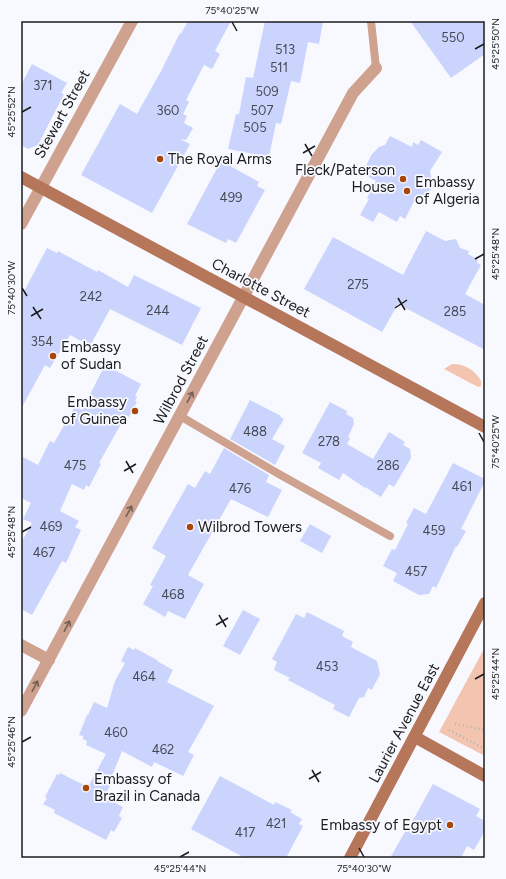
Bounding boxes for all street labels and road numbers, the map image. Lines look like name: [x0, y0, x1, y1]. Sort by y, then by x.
street label: Stewart Street: [30, 66, 94, 161]
street label: Charlotte Street: [209, 254, 314, 322]
street label: Wilbrod Street: [150, 332, 212, 428]
street label: Laurier Avenue East: [365, 660, 443, 786]

